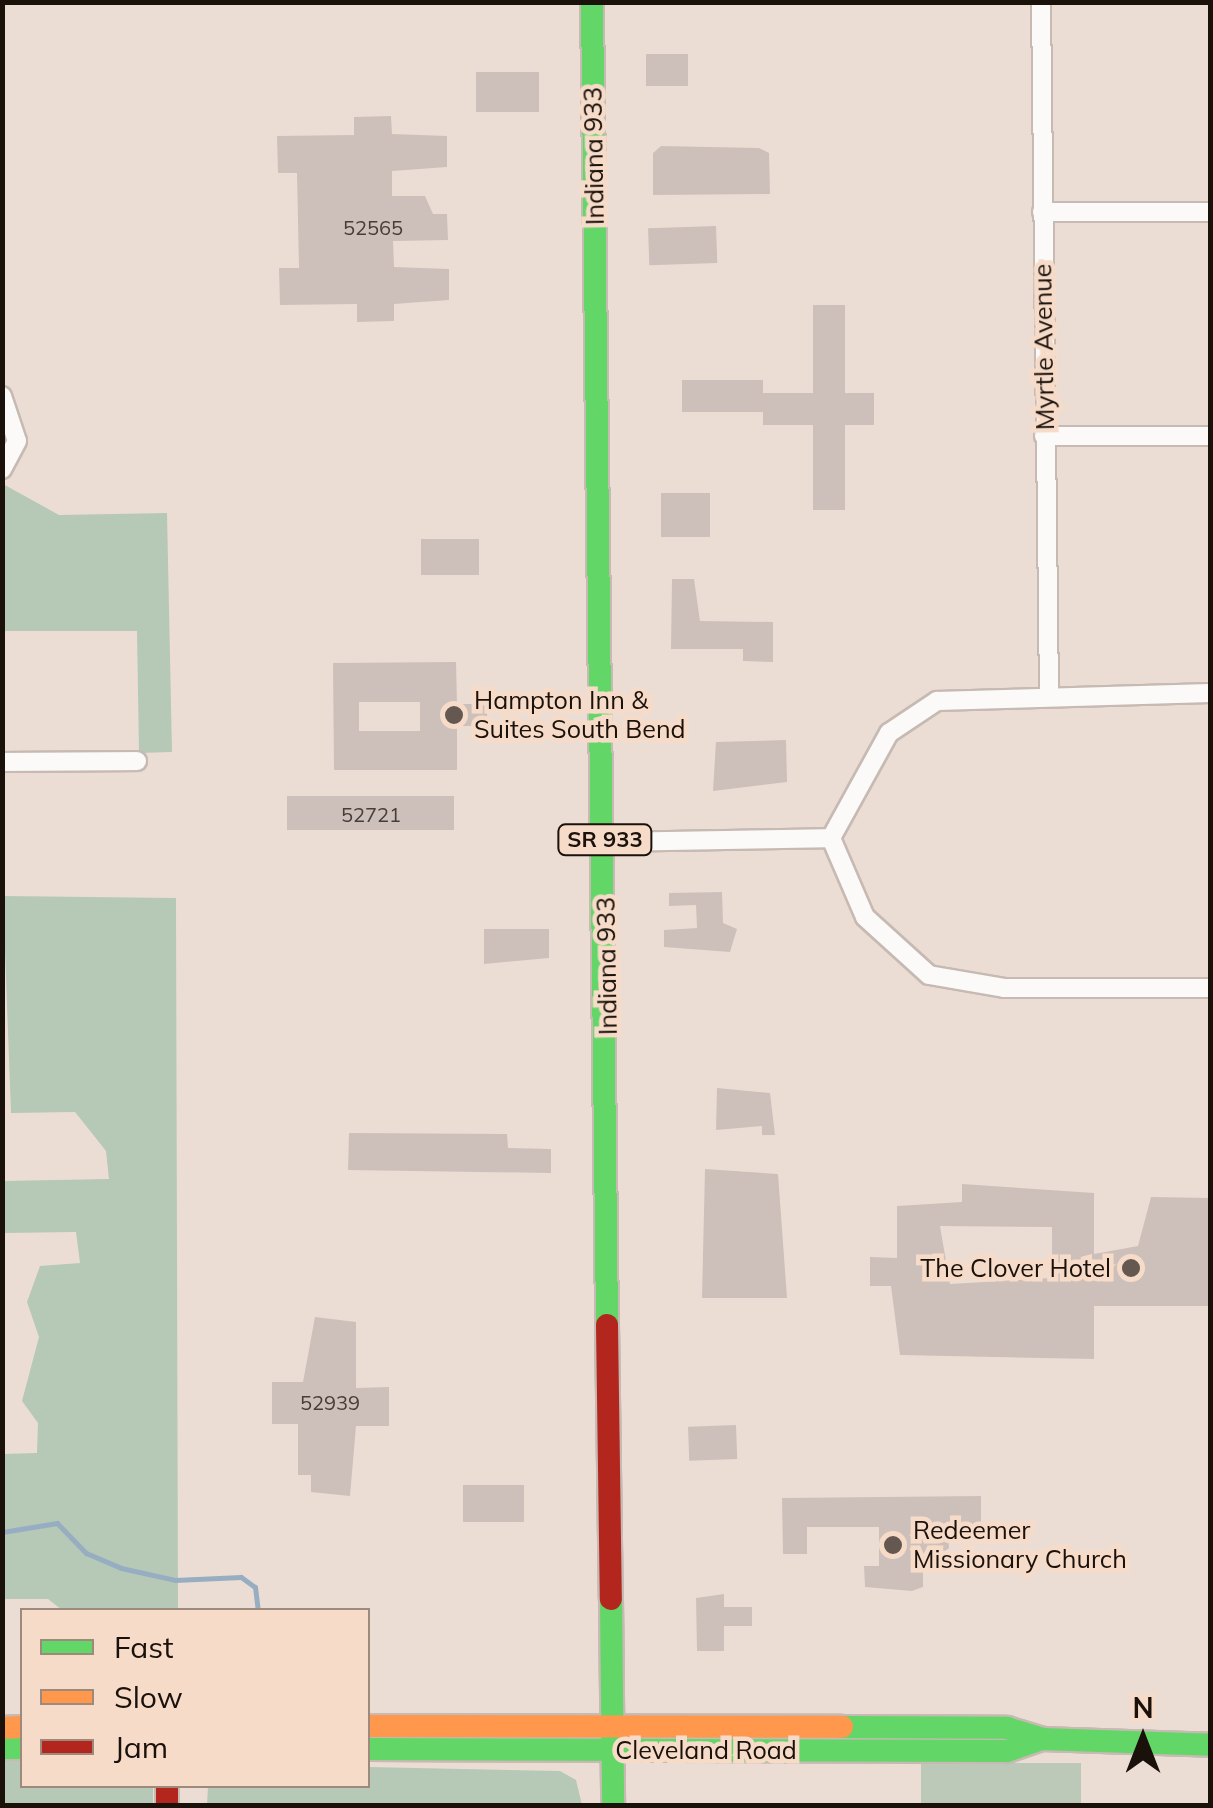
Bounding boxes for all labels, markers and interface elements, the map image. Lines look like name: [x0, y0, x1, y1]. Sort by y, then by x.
street label: Indiana 933: [578, 87, 610, 225]
house number: 52565: [343, 215, 403, 239]
street label: Myrtle Avenue: [1028, 264, 1060, 430]
place label: Hampton Inn & Suites South Bend: [474, 686, 686, 745]
marker: Hampton Inn & Suites South Bend: [443, 704, 465, 726]
house number: 52721: [341, 802, 401, 826]
road number: SR 933: [555, 823, 655, 857]
street label: Indiana 933: [591, 897, 623, 1035]
place label: The Clover Hotel: [920, 1253, 1111, 1283]
marker: The Clover Hotel: [1120, 1257, 1142, 1279]
house number: 52939: [300, 1390, 360, 1414]
place label: Redeemer Missionary Church: [913, 1516, 1127, 1575]
marker: Redeemer Missionary Church: [882, 1534, 904, 1556]
legend: [20, 1608, 370, 1788]
text: Fast: [114, 1628, 174, 1666]
text: Slow: [114, 1678, 183, 1716]
north arrow: [1093, 1688, 1193, 1788]
text: N: [1132, 1690, 1154, 1725]
text: Jam: [114, 1728, 168, 1766]
street label: Cleveland Road: [615, 1735, 797, 1765]

